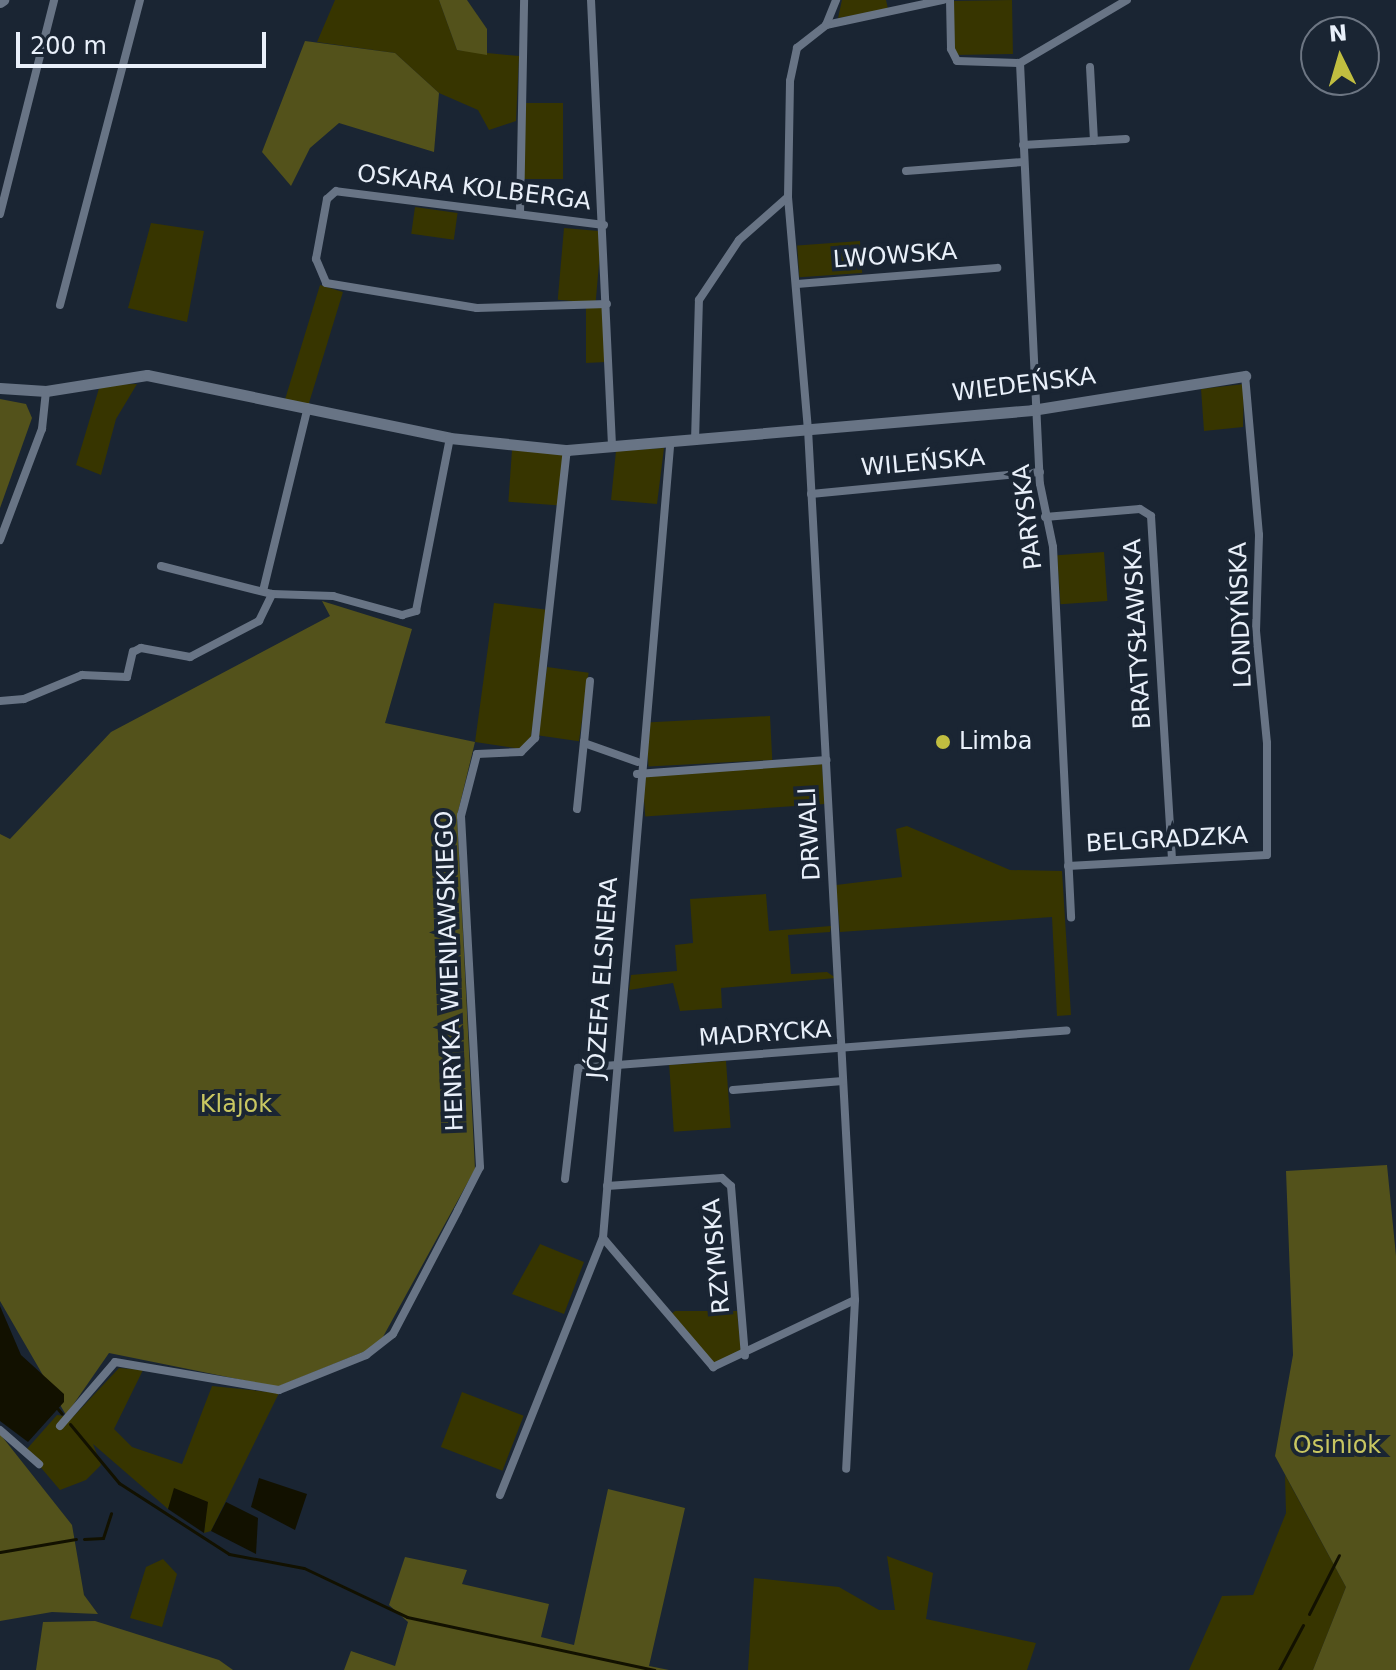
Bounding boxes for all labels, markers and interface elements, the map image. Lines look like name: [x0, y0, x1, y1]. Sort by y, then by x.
scale bar: [20, 16, 270, 66]
north arrow: [1300, 16, 1380, 96]
text: N: [1328, 20, 1348, 47]
text: 200 m: [30, 32, 107, 60]
street label: OSKARA KOLBERGA: [355, 159, 593, 217]
street label: LWOWSKA: [832, 237, 958, 275]
street label: WIEDEŃSKA: [951, 362, 1097, 408]
street label: WILEŃSKA: [860, 443, 986, 483]
street label: PARYSKA: [1007, 463, 1049, 571]
street label: BRATYSŁAWSKA: [1119, 538, 1157, 730]
street label: LONDYŃSKA: [1224, 541, 1258, 689]
place label: Limba: [959, 728, 1032, 756]
marker: Limba: [934, 733, 952, 751]
street label: DRWALI: [793, 787, 827, 881]
street label: HENRYKA WIENIAWSKIEGO: [430, 810, 470, 1132]
street label: BELGRADZKA: [1085, 821, 1249, 859]
street label: JÓZEFA ELSNERA: [582, 876, 624, 1080]
street label: MADRYCKA: [698, 1015, 832, 1053]
park label: Klajok: [200, 1091, 272, 1119]
street label: RZYMSKA: [698, 1197, 736, 1315]
park label: Osiniok: [1293, 1432, 1381, 1460]

